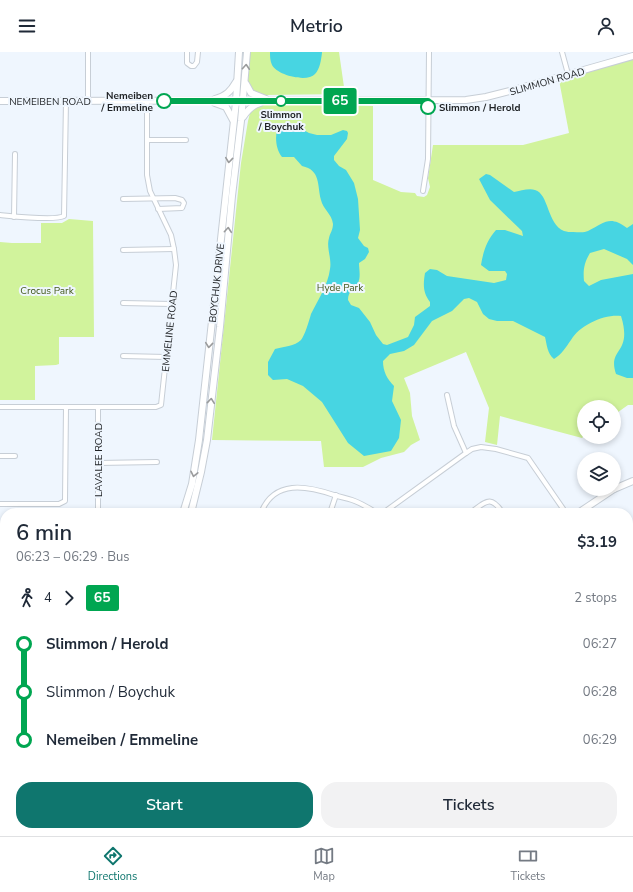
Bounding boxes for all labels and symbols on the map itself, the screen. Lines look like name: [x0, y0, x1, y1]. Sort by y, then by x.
one-way arrow: [242, 64, 250, 70]
street label: SLIMMON ROAD: [508, 65, 587, 99]
line badge: 65: [322, 88, 358, 114]
place label: Nemeiben / Emmeline: [100, 89, 154, 115]
marker: Nemeiben / Emmeline: [156, 93, 172, 109]
street label: NEMEIBEN ROAD: [9, 95, 91, 109]
marker: Slimmon / Boychuk: [275, 95, 287, 107]
marker: Slimmon / Herold: [420, 99, 436, 115]
place label: Slimmon / Herold: [439, 101, 521, 115]
place label: Slimmon / Boychuk: [257, 108, 304, 134]
one-way arrow: [225, 157, 234, 163]
one-way arrow: [224, 227, 233, 233]
street label: BOYCHUK DRIVE: [206, 243, 228, 323]
park label: Hyde Park: [317, 281, 364, 295]
park label: Crocus Park: [20, 284, 75, 298]
street label: EMMELINE ROAD: [159, 290, 181, 372]
one-way arrow: [205, 342, 214, 348]
one-way arrow: [206, 398, 215, 404]
street label: LAVALEE ROAD: [92, 423, 106, 497]
one-way arrow: [190, 471, 199, 477]

